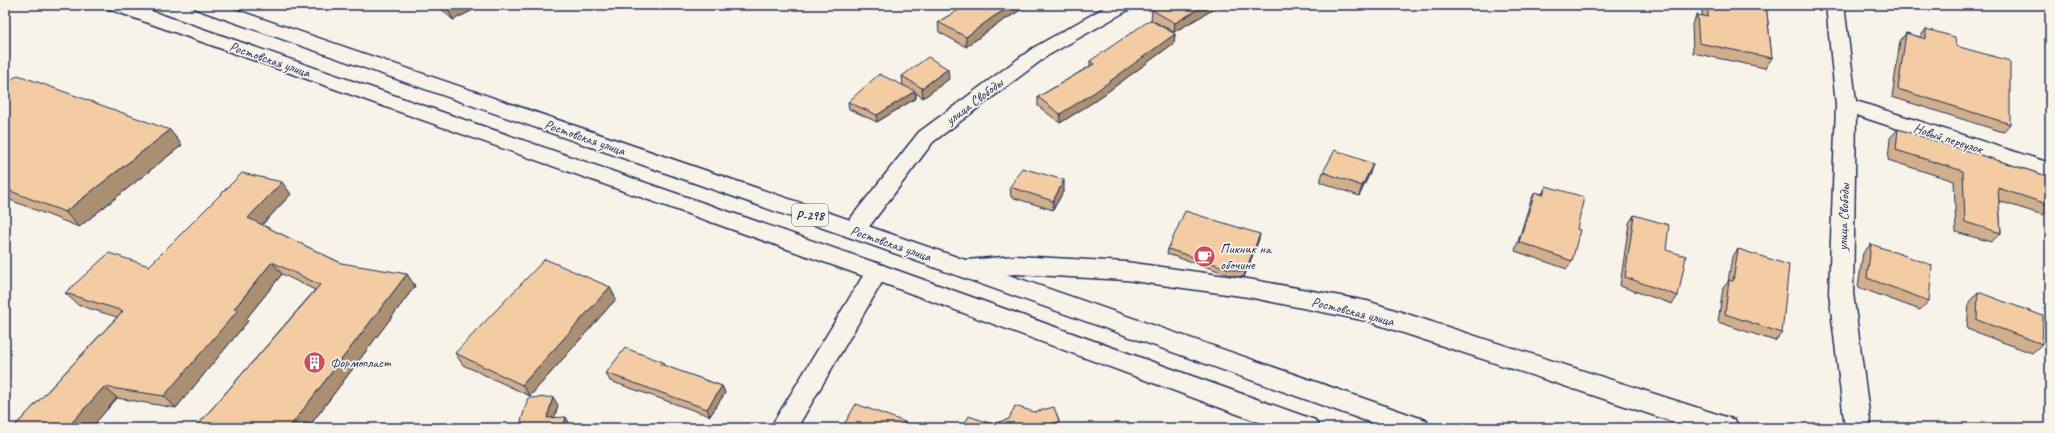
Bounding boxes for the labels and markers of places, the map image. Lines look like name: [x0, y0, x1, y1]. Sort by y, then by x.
place label: Пикник на обочине: [1220, 240, 1272, 273]
cafe icon: Пикник на обочине: [1191, 243, 1217, 269]
building icon: Формопласт: [302, 349, 328, 375]
place label: Формопласт: [330, 354, 392, 371]

